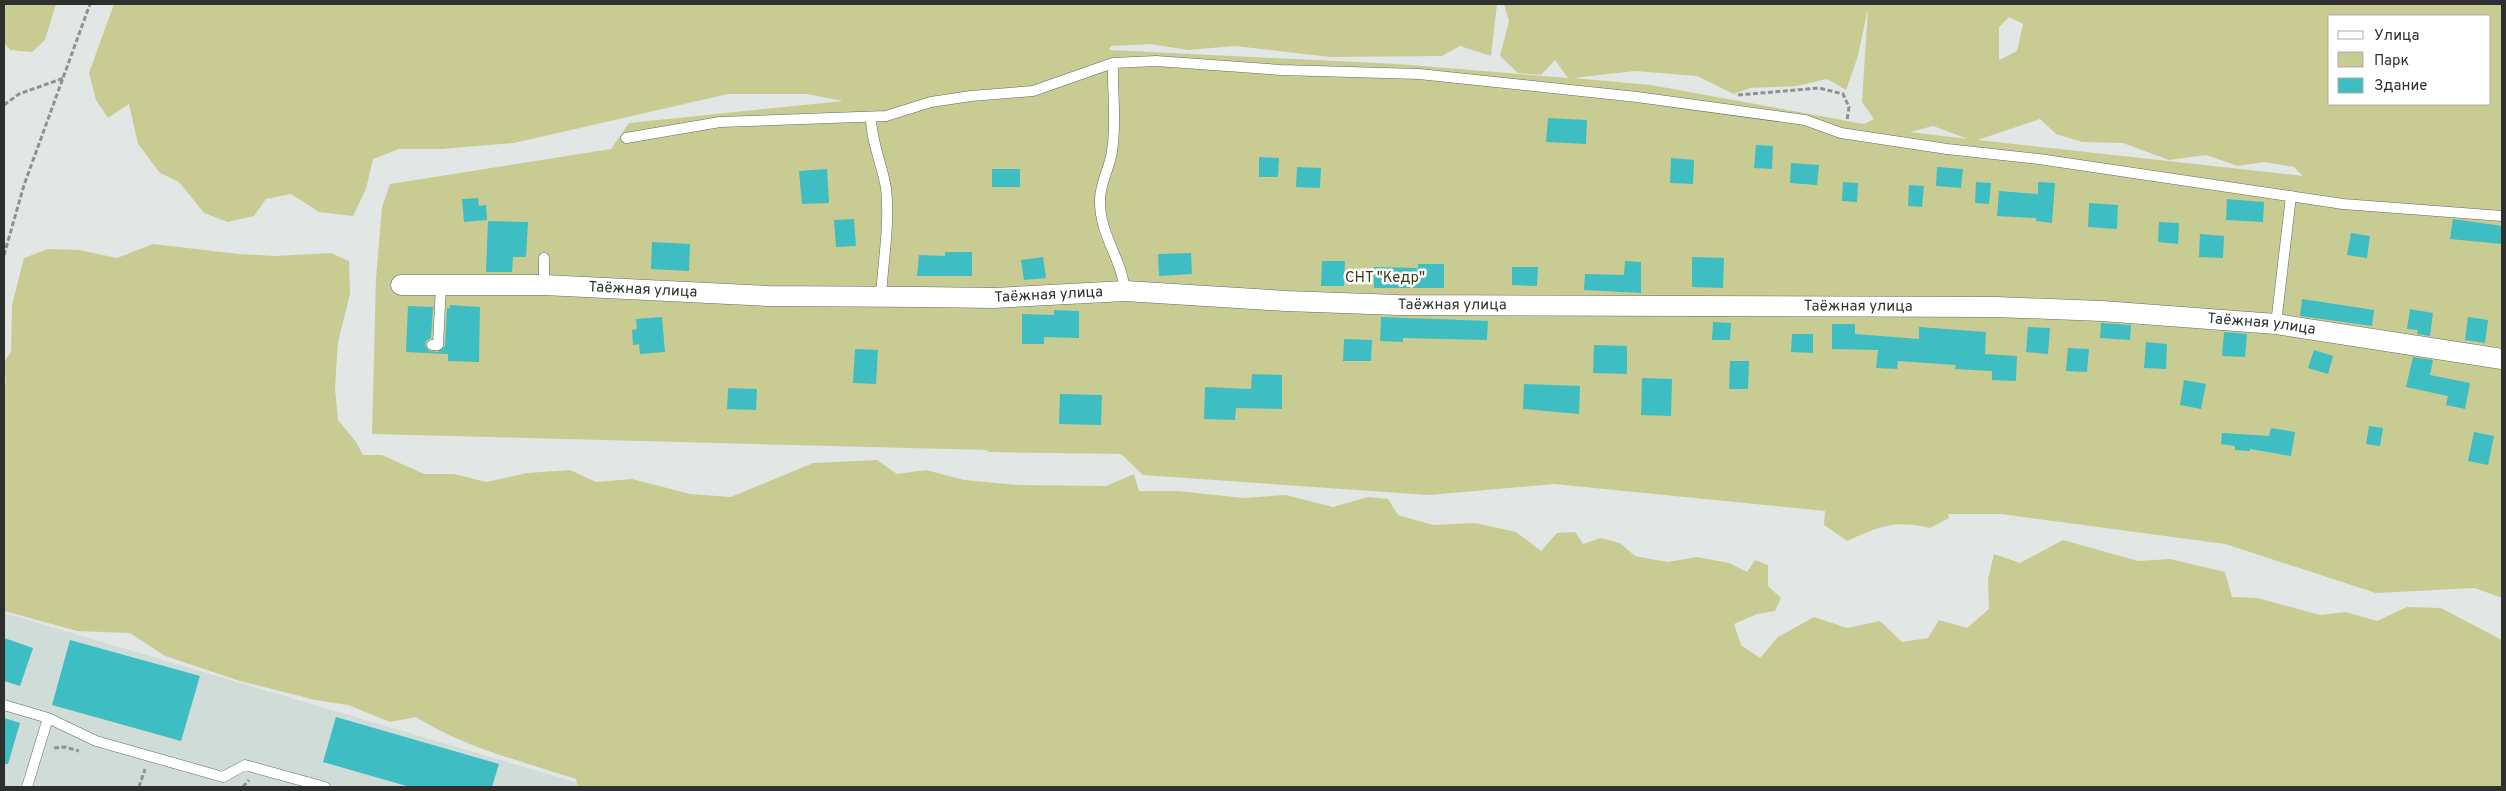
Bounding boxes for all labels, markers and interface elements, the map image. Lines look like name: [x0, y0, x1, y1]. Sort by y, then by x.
legend: [2328, 15, 2491, 105]
text: Улица: [2374, 27, 2419, 46]
text: Парк: [2374, 52, 2409, 71]
text: Здание: [2374, 77, 2427, 96]
park label: СНТ "Кедр": [1345, 269, 1425, 288]
street label: Таёжная улица: [588, 278, 698, 302]
street label: Таёжная улица: [994, 283, 1103, 307]
street label: Таёжная улица: [1398, 295, 1507, 315]
street label: Таёжная улица: [1804, 297, 1913, 316]
street label: Таёжная улица: [2207, 309, 2317, 340]

